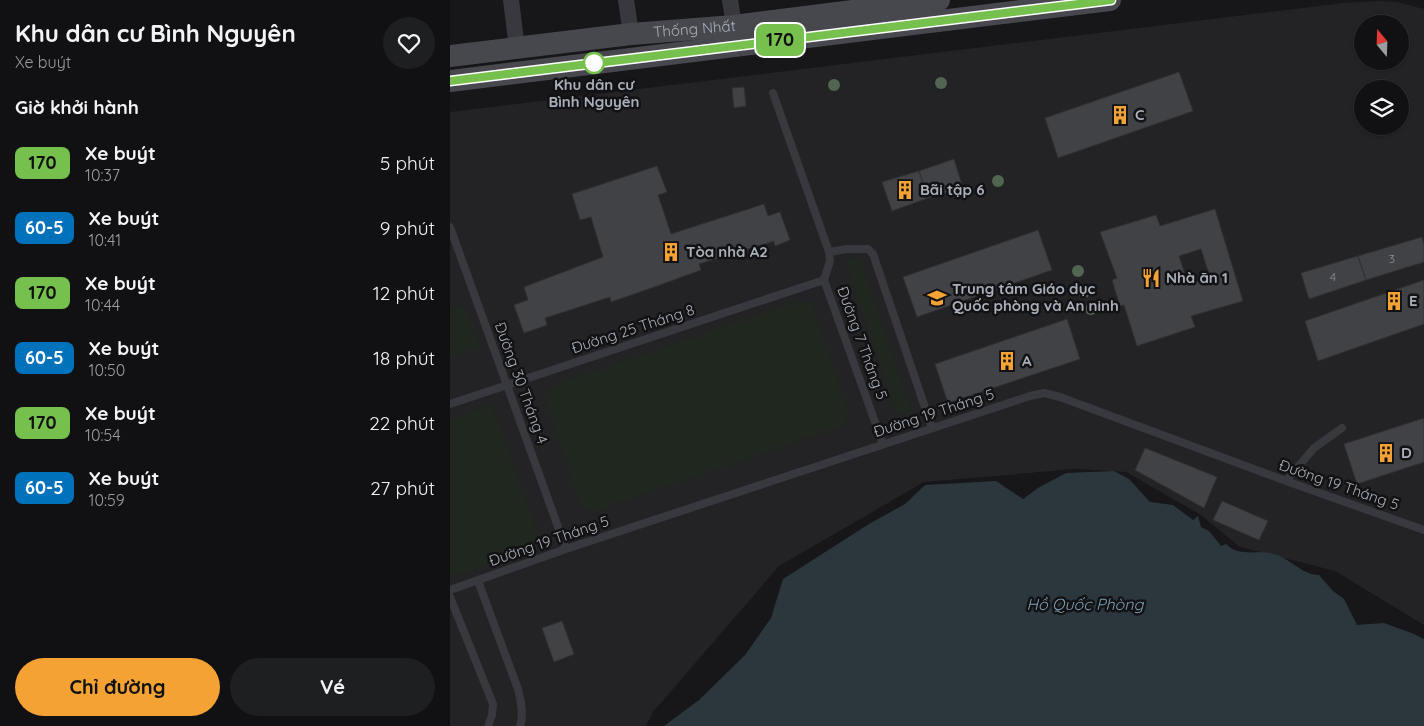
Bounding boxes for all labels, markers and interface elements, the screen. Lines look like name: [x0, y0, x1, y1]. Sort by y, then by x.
north arrow: [1354, 15, 1409, 70]
map controls: [1354, 15, 1409, 135]
street label: Thống Nhất: [653, 16, 736, 41]
button: heart: [383, 17, 435, 69]
text: Khu dân cư Bình Nguyên: [15, 18, 296, 48]
line badge: 170: [751, 24, 809, 56]
text: 170: [766, 28, 794, 51]
text: Xe buýt: [15, 52, 71, 72]
marker: Khu dân cư Bình Nguyên: [583, 52, 605, 74]
place label: Khu dân cư Bình Nguyên: [548, 75, 640, 111]
button: layers: [1354, 80, 1409, 135]
text: Giờ khởi hành: [15, 95, 139, 119]
building icon: C: [1109, 104, 1131, 126]
place label: C: [1135, 105, 1145, 124]
text: Xe buýt: [85, 141, 156, 165]
text: 170: [29, 151, 56, 174]
text: 5 phút: [380, 151, 435, 175]
text: 10:37: [85, 165, 120, 185]
building icon: Bãi tập 6: [894, 179, 916, 201]
place label: Bãi tập 6: [920, 180, 984, 199]
text: Xe buýt: [89, 206, 159, 230]
text: 60-5: [25, 216, 64, 239]
text: 9 phút: [380, 216, 435, 240]
text: 10:41: [89, 230, 121, 250]
building icon: Tòa nhà A2: [660, 241, 682, 263]
place label: Tòa nhà A2: [686, 242, 768, 261]
house number: 3: [1389, 251, 1395, 266]
restaurant icon: Nhà ăn 1: [1140, 267, 1162, 289]
place label: Nhà ăn 1: [1166, 268, 1228, 287]
house number: 4: [1330, 269, 1336, 284]
text: Xe buýt: [85, 271, 156, 295]
place label: Trung tâm Giáo dục Quốc phòng và An ninh: [952, 279, 1119, 315]
text: 170: [29, 281, 56, 304]
text: 12 phút: [373, 281, 435, 305]
street label: Đường 7 Tháng 5: [833, 284, 892, 402]
school or university icon: Trung tâm Giáo dục Quốc phòng và An ninh: [926, 287, 948, 309]
building icon: E: [1383, 290, 1405, 312]
place label: E: [1409, 291, 1418, 310]
text: 10:44: [85, 295, 120, 315]
street label: Đường 25 Tháng 8: [569, 300, 697, 357]
street label: Đường 30 Tháng 4: [491, 319, 552, 446]
text: Xe buýt: [89, 336, 159, 360]
text: 60-5: [25, 346, 64, 369]
text: 18 phút: [373, 346, 435, 370]
building icon: A: [996, 350, 1018, 372]
place label: A: [1022, 351, 1032, 370]
text: 10:50: [89, 360, 125, 380]
street label: Đường 19 Tháng 5: [871, 384, 996, 441]
text: Xe buýt: [85, 401, 156, 425]
text: 170: [29, 411, 56, 434]
text: 22 phút: [369, 411, 435, 435]
text: 10:54: [85, 425, 121, 445]
building icon: D: [1375, 442, 1397, 464]
place label: D: [1401, 443, 1412, 462]
street label: Đường 19 Tháng 5: [1277, 455, 1402, 514]
text: Xe buýt: [89, 466, 159, 490]
text: 60-5: [25, 476, 64, 499]
text: 27 phút: [370, 476, 435, 500]
text: 10:59: [89, 490, 125, 510]
street label: Đường 19 Tháng 5: [486, 511, 611, 570]
water label: Hồ Quốc Phòng: [1027, 594, 1144, 614]
button: Chỉ đường: [15, 658, 220, 716]
button: Vé: [230, 658, 435, 716]

